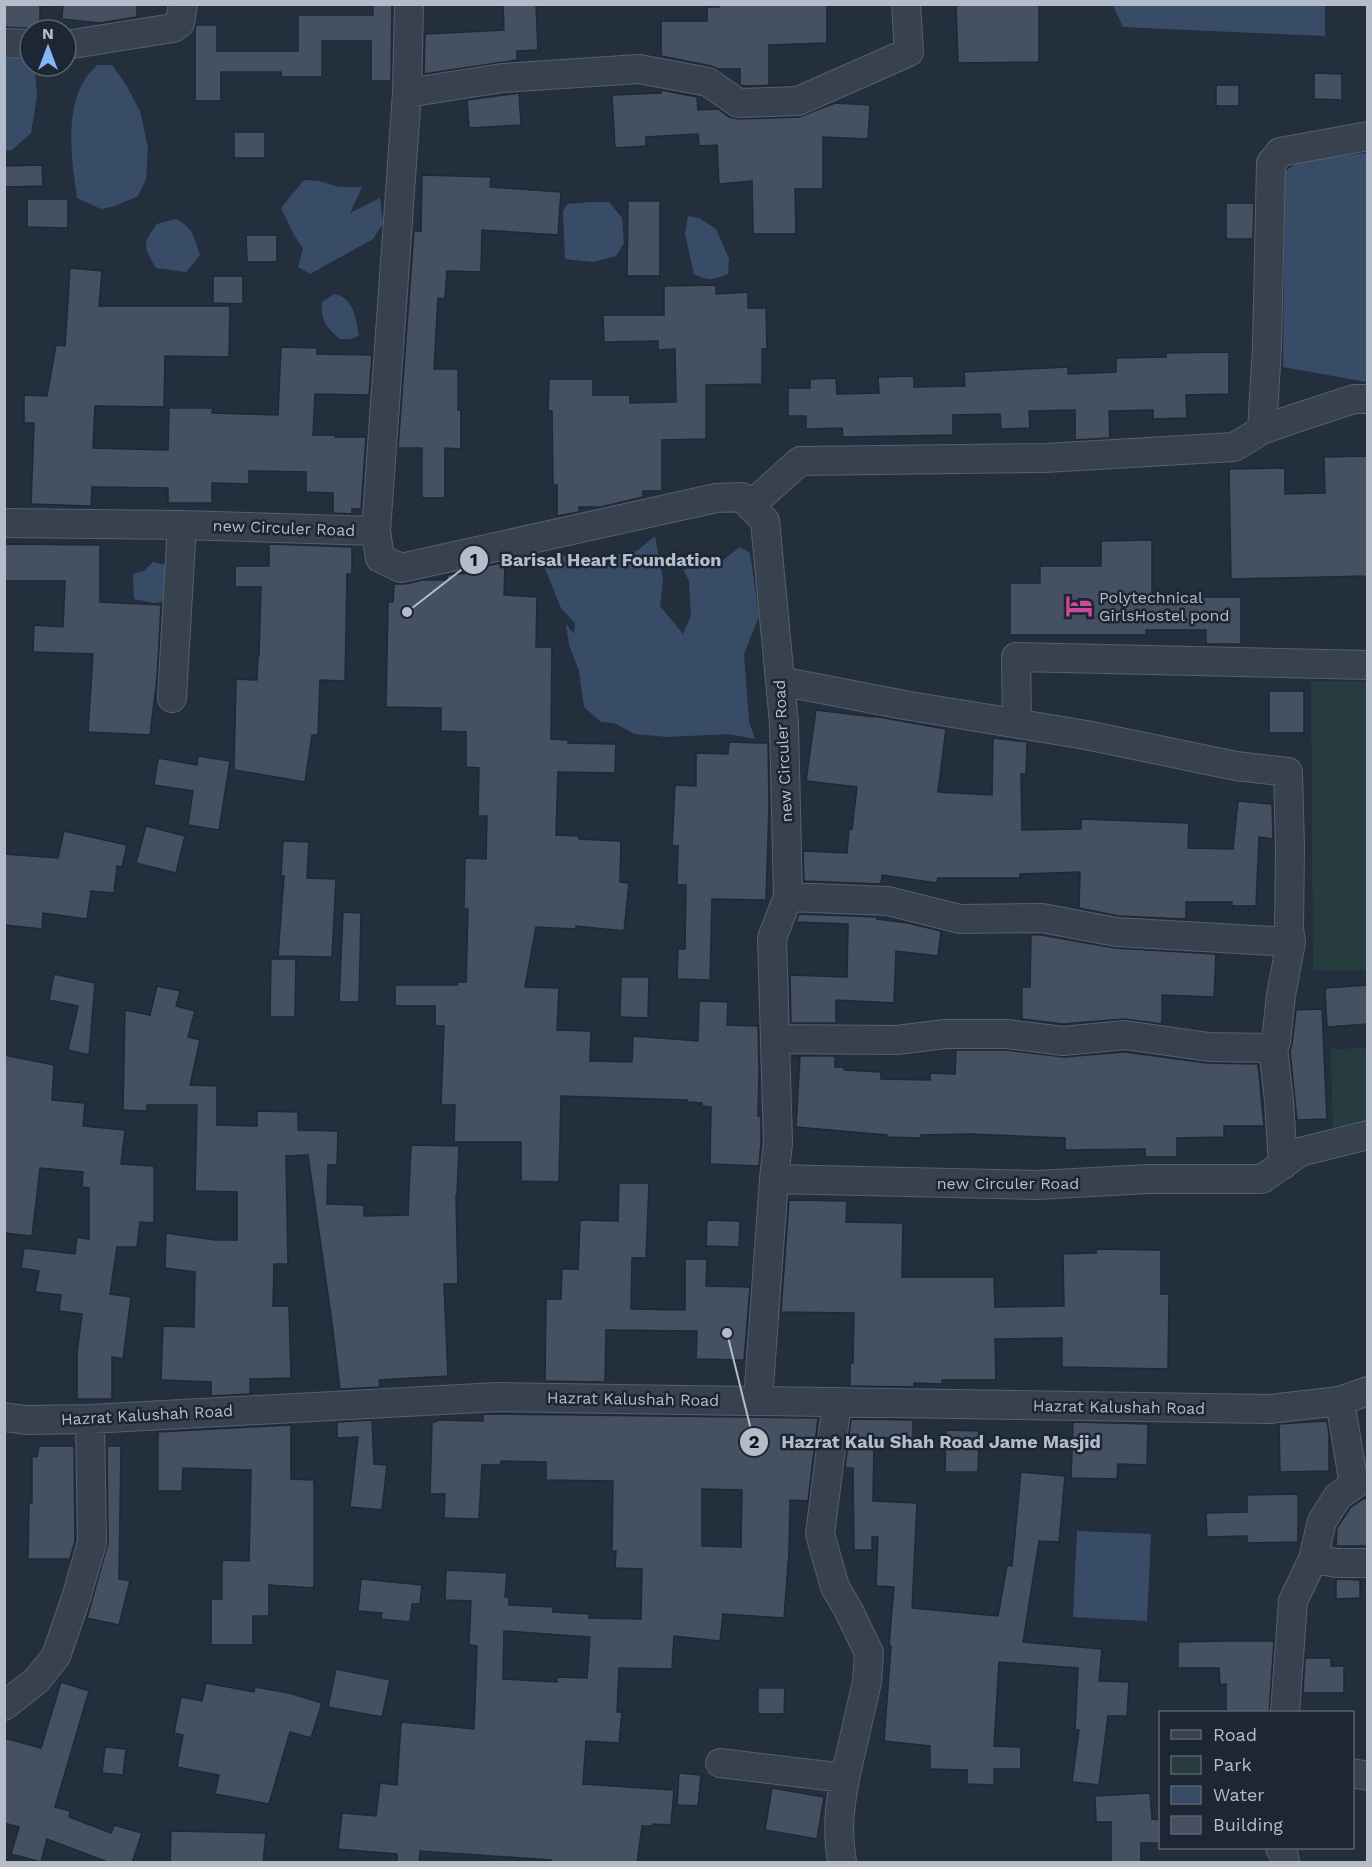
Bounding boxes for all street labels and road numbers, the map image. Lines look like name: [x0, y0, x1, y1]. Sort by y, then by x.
street label: new Circuler Road: [212, 516, 356, 540]
street label: new Circuler Road: [770, 679, 796, 823]
street label: new Circuler Road: [937, 1174, 1079, 1193]
street label: Hazrat Kalushah Road: [547, 1388, 719, 1410]
street label: Hazrat Kalushah Road: [1033, 1396, 1205, 1418]
street label: Hazrat Kalushah Road: [60, 1401, 234, 1429]

